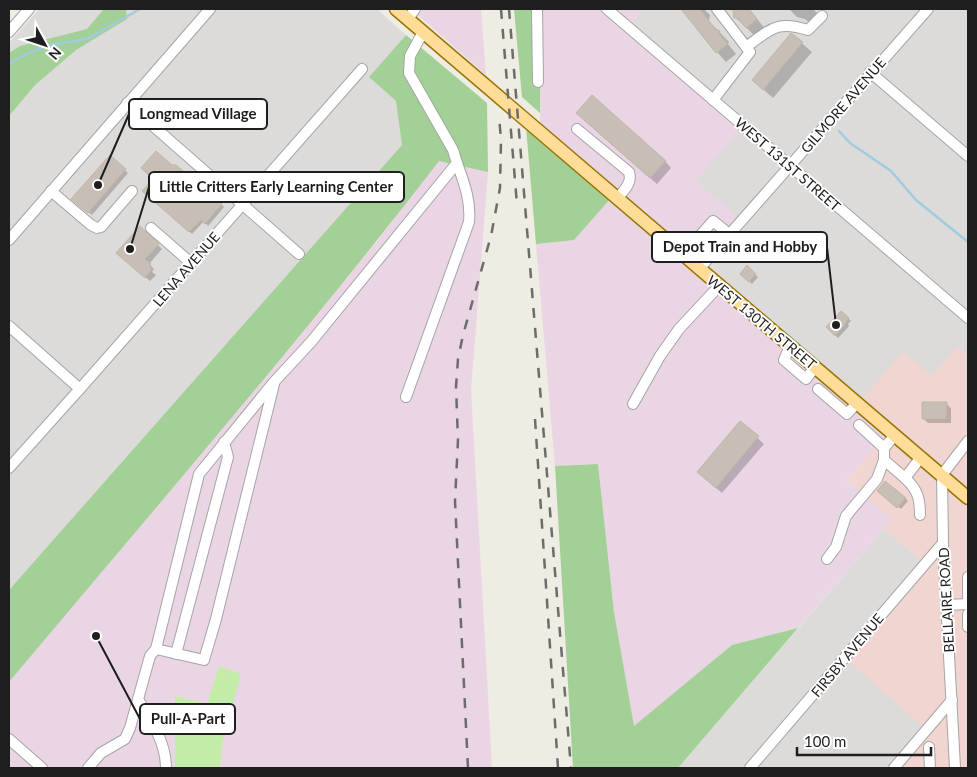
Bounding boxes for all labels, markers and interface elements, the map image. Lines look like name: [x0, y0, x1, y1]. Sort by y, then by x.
north arrow: [20, 20, 70, 70]
text: N: [45, 44, 65, 63]
street label: GILMORE AVENUE: [797, 54, 889, 156]
callout: Longmead Village: [129, 99, 267, 129]
text: Longmead Village: [139, 104, 257, 122]
street label: WEST 131ST STREET: [732, 114, 845, 215]
callout: Little Critters Early Learning Center: [149, 172, 404, 202]
text: Little Critters Early Learning Center: [159, 177, 393, 195]
street label: LENA AVENUE: [149, 228, 223, 310]
callout: Depot Train and Hobby: [652, 232, 827, 262]
text: Depot Train and Hobby: [663, 237, 817, 255]
street label: WEST 130TH STREET: [704, 271, 821, 373]
street label: BELLAIRE ROAD: [935, 547, 957, 653]
street label: FIRSBY AVENUE: [807, 610, 887, 700]
callout: Pull-A-Part: [140, 704, 235, 734]
text: Pull-A-Part: [151, 709, 226, 727]
scale bar: [797, 724, 931, 756]
text: 100 m: [804, 732, 846, 750]

